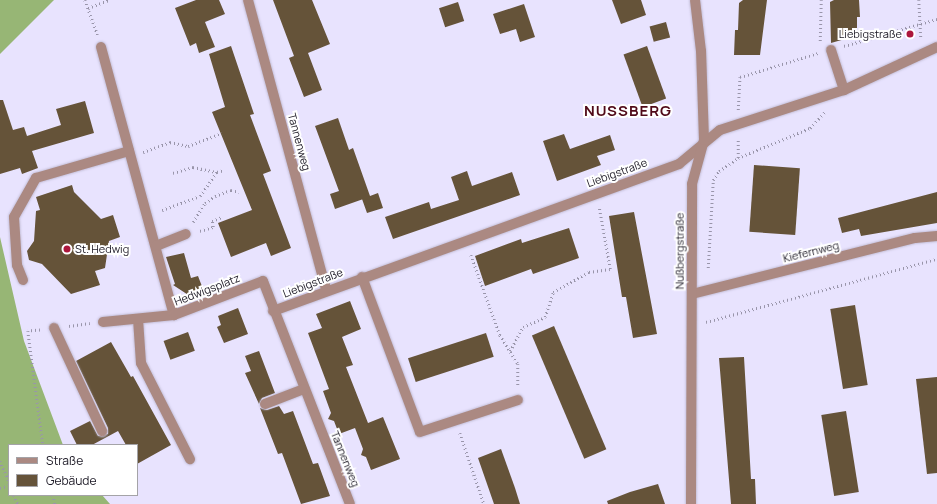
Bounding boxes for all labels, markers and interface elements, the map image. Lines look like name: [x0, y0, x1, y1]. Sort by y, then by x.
place label: Liebigstraße: [839, 27, 902, 41]
marker: Liebigstraße: [905, 29, 915, 39]
district label: NUSSBERG: [584, 102, 672, 120]
street label: Tannenweg: [285, 112, 313, 172]
street label: Liebigstraße: [585, 156, 649, 190]
street label: Nußbergstraße: [673, 213, 687, 289]
street label: Kiefernweg: [782, 239, 840, 265]
place label: St. Hedwig: [75, 242, 129, 256]
marker: St. Hedwig: [62, 244, 72, 254]
street label: Liebigstraße: [281, 266, 345, 300]
street label: Hedwigsplatz: [172, 271, 242, 309]
street label: Tannenweg: [328, 429, 362, 489]
legend: [8, 444, 138, 496]
text: Straße: [46, 452, 83, 469]
text: Gebäude: [46, 472, 97, 489]

